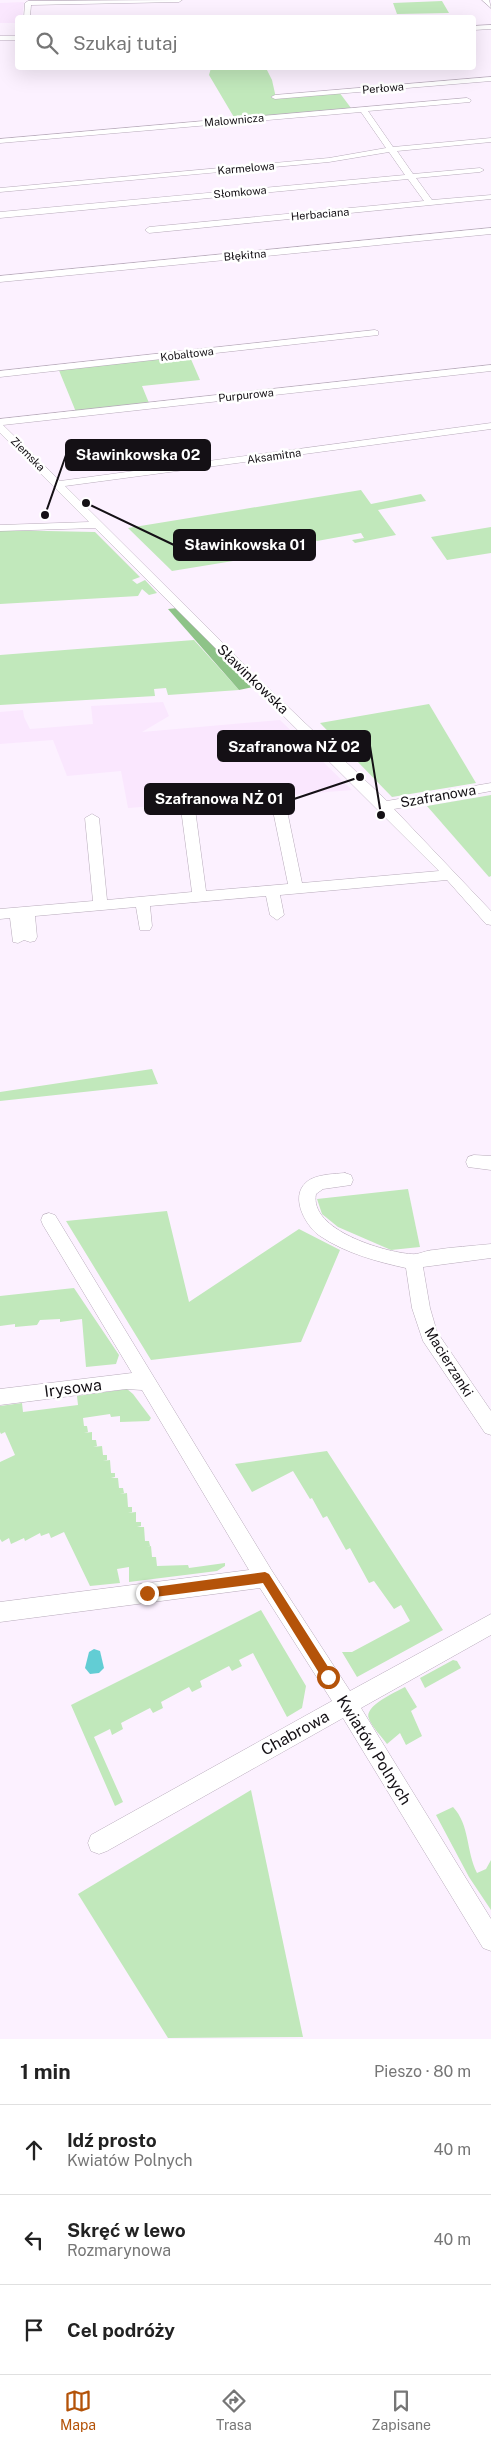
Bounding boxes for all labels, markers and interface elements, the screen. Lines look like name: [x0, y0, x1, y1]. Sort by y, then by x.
search box: [15, 15, 476, 70]
icon: search: [33, 29, 61, 57]
text: Szukaj tutaj: [73, 32, 178, 54]
street label: Perłowa: [362, 80, 404, 96]
street label: Malownicza: [204, 111, 264, 129]
street label: Karmelowa: [217, 160, 275, 176]
street label: Słomkowa: [213, 184, 267, 200]
street label: Herbaciana: [290, 205, 350, 223]
street label: Błękitna: [223, 247, 267, 263]
street label: Kobaltowa: [160, 345, 214, 363]
street label: Purpurowa: [218, 386, 274, 404]
street label: Ziemska: [9, 435, 47, 473]
callout: Sławinkowska 02: [66, 440, 210, 470]
text: Sławinkowska 02: [76, 446, 200, 463]
street label: Aksamitna: [246, 446, 302, 466]
callout: Sławinkowska 01: [174, 530, 315, 560]
text: Sławinkowska 01: [184, 536, 306, 553]
street label: Sławinkowska: [214, 641, 292, 717]
callout: Szafranowa NŻ 02: [218, 731, 370, 761]
text: Szafranowa NŻ 02: [228, 738, 360, 755]
street label: Szafranowa: [399, 781, 477, 811]
callout: Szafranowa NŻ 01: [145, 784, 294, 814]
text: Szafranowa NŻ 01: [155, 790, 283, 807]
street label: Macierzanki: [421, 1324, 477, 1400]
street label: Irysowa: [43, 1375, 103, 1401]
route end: [136, 1582, 159, 1605]
route start: [317, 1666, 340, 1689]
street label: Kwiatów Polnych: [333, 1692, 415, 1808]
street label: Chabrowa: [258, 1707, 332, 1759]
text: 1 min: [20, 2059, 71, 2084]
text: Pieszo · 80 m: [374, 2062, 471, 2081]
text: Idź prosto: [67, 2129, 157, 2151]
icon: ahead: [20, 2136, 48, 2164]
text: 40 m: [433, 2140, 471, 2159]
text: Kwiatów Polnych: [67, 2151, 193, 2170]
text: Skręć w lewo: [67, 2219, 186, 2241]
icon: left: [20, 2226, 48, 2254]
text: 40 m: [433, 2230, 471, 2249]
text: Rozmarynowa: [67, 2241, 171, 2260]
icon: arrive: [20, 2316, 48, 2344]
text: Cel podróży: [67, 2319, 175, 2341]
tab: Mapa: [60, 2387, 96, 2433]
tab: Trasa: [216, 2387, 252, 2433]
tab: Zapisane: [372, 2387, 431, 2433]

